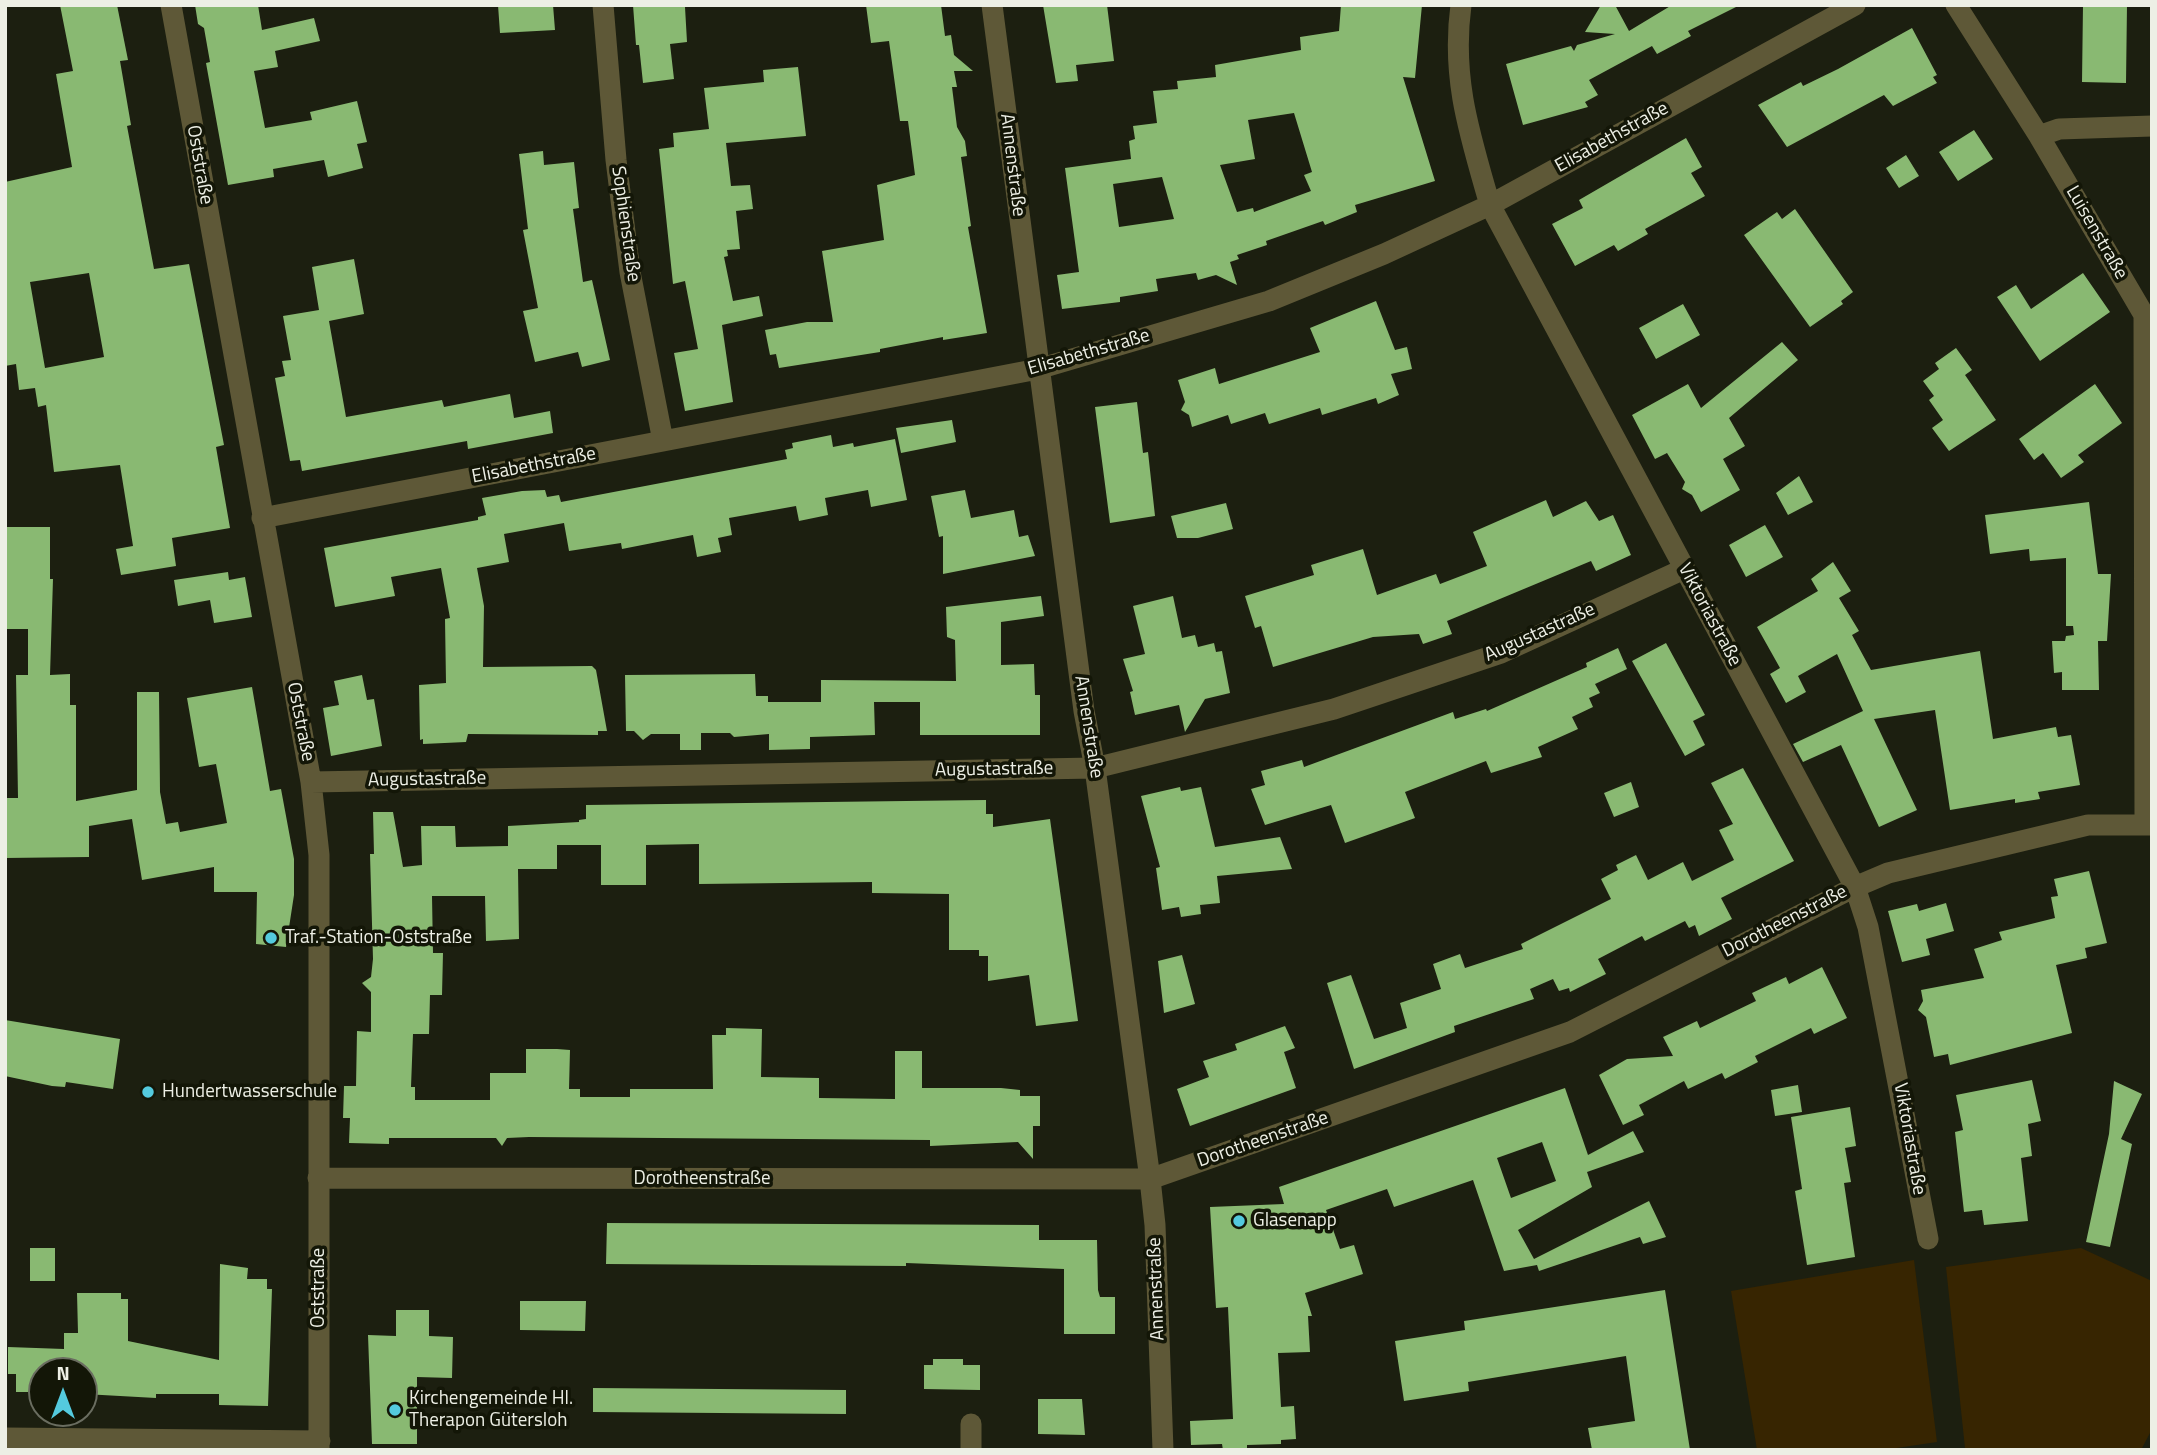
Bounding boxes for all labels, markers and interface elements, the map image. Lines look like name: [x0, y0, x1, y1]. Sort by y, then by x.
street label: Elisabethstraße: [1551, 98, 1673, 178]
street label: Annenstraße: [994, 112, 1030, 218]
street label: Oststraße: [181, 124, 217, 206]
street label: Sophienstraße: [606, 165, 644, 283]
street label: Luisenstraße: [2060, 182, 2132, 284]
street label: Elisabethstraße: [1025, 325, 1153, 381]
street label: Elisabethstraße: [470, 443, 598, 489]
street label: Viktoriastraße: [1672, 560, 1746, 670]
street label: Augustastraße: [1481, 599, 1599, 667]
street label: Annenstraße: [1069, 674, 1107, 780]
street label: Oststraße: [281, 680, 319, 764]
street label: Augustastraße: [935, 758, 1053, 782]
street label: Augustastraße: [368, 768, 486, 792]
street label: Dorotheenstraße: [1719, 881, 1851, 963]
place label: Traf.-Station-Oststraße: [285, 927, 472, 949]
marker: Traf.-Station-Oststraße: [263, 930, 279, 946]
place label: Hundertwasserschule: [162, 1081, 337, 1103]
street label: Viktoriastraße: [1888, 1081, 1930, 1197]
marker: Hundertwasserschule: [140, 1084, 156, 1100]
street label: Dorotheenstraße: [1195, 1107, 1331, 1173]
street label: Dorotheenstraße: [634, 1168, 770, 1190]
place label: Glasenapp: [1253, 1210, 1337, 1232]
marker: Glasenapp: [1231, 1213, 1247, 1229]
street label: Annenstraße: [1144, 1237, 1170, 1341]
street label: Oststraße: [308, 1248, 330, 1328]
north arrow: [28, 1357, 98, 1427]
text: N: [56, 1358, 70, 1387]
place label: Kirchengemeinde Hl. Therapon Gütersloh: [409, 1388, 573, 1432]
marker: Kirchengemeinde Hl. Therapon Gütersloh: [387, 1402, 403, 1418]

